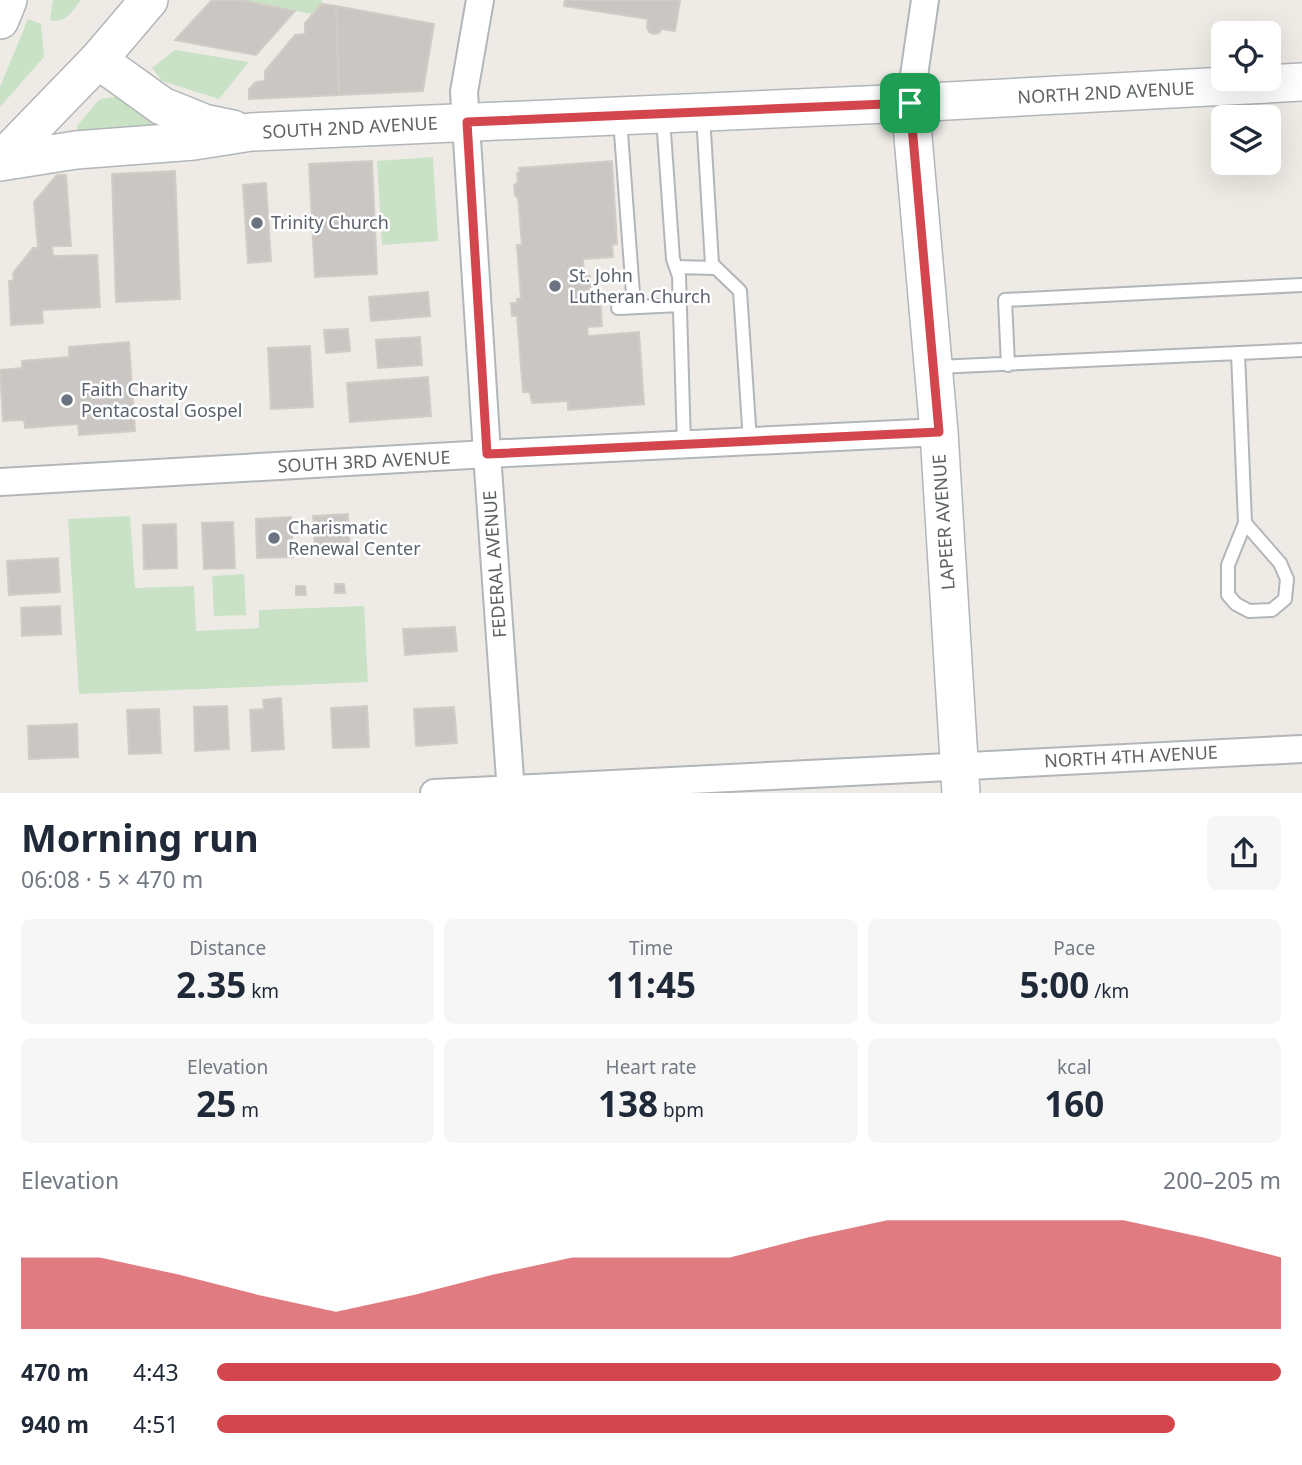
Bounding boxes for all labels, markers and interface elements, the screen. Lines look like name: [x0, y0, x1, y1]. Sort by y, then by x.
map controls: [1211, 21, 1281, 175]
button: locate: [1211, 21, 1281, 91]
pin: [880, 73, 940, 133]
street label: NORTH 2ND AVENUE: [1017, 75, 1195, 109]
icon: arrive: [891, 84, 929, 122]
button: layers: [1211, 105, 1281, 175]
street label: SOUTH 2ND AVENUE: [262, 110, 438, 144]
place label: Trinity Church: [271, 210, 389, 234]
marker: Trinity Church: [249, 215, 265, 231]
place label: St. John Lutheran Church: [569, 263, 711, 308]
marker: St. John Lutheran Church: [547, 278, 563, 294]
place label: Faith Charity Pentacostal Gospel: [81, 377, 242, 422]
marker: Faith Charity Pentacostal Gospel: [59, 392, 75, 408]
street label: SOUTH 3RD AVENUE: [277, 444, 451, 478]
street label: LAPEER AVENUE: [926, 453, 960, 591]
street label: FEDERAL AVENUE: [477, 490, 511, 639]
place label: Charismatic Renewal Center: [288, 515, 421, 560]
marker: Charismatic Renewal Center: [266, 530, 282, 546]
street label: NORTH 4TH AVENUE: [1044, 739, 1218, 773]
text: Morning run: [21, 811, 259, 863]
button: share: [1207, 816, 1281, 890]
text: 06:08 · 5 × 470 m: [21, 863, 203, 895]
text: Distance: [189, 935, 266, 961]
text: Time: [629, 935, 673, 961]
text: Pace: [1053, 935, 1095, 961]
text: 2.35: [176, 961, 246, 1008]
text: 11:45: [606, 961, 696, 1008]
text: 5:00: [1019, 961, 1089, 1008]
text: km: [246, 978, 279, 1004]
text: /km: [1089, 978, 1129, 1004]
text: Elevation: [187, 1054, 268, 1080]
text: Heart rate: [606, 1054, 696, 1080]
text: kcal: [1057, 1054, 1092, 1080]
text: 25: [196, 1080, 236, 1127]
text: 138: [598, 1080, 658, 1127]
text: 160: [1044, 1080, 1104, 1127]
text: m: [236, 1097, 259, 1123]
text: bpm: [658, 1097, 704, 1123]
text: Elevation: [21, 1164, 119, 1196]
text: 200–205 m: [1163, 1164, 1281, 1196]
text: 470 m: [21, 1356, 89, 1388]
text: 4:43: [133, 1356, 179, 1388]
text: 940 m: [21, 1408, 89, 1440]
text: 4:51: [133, 1408, 179, 1440]

